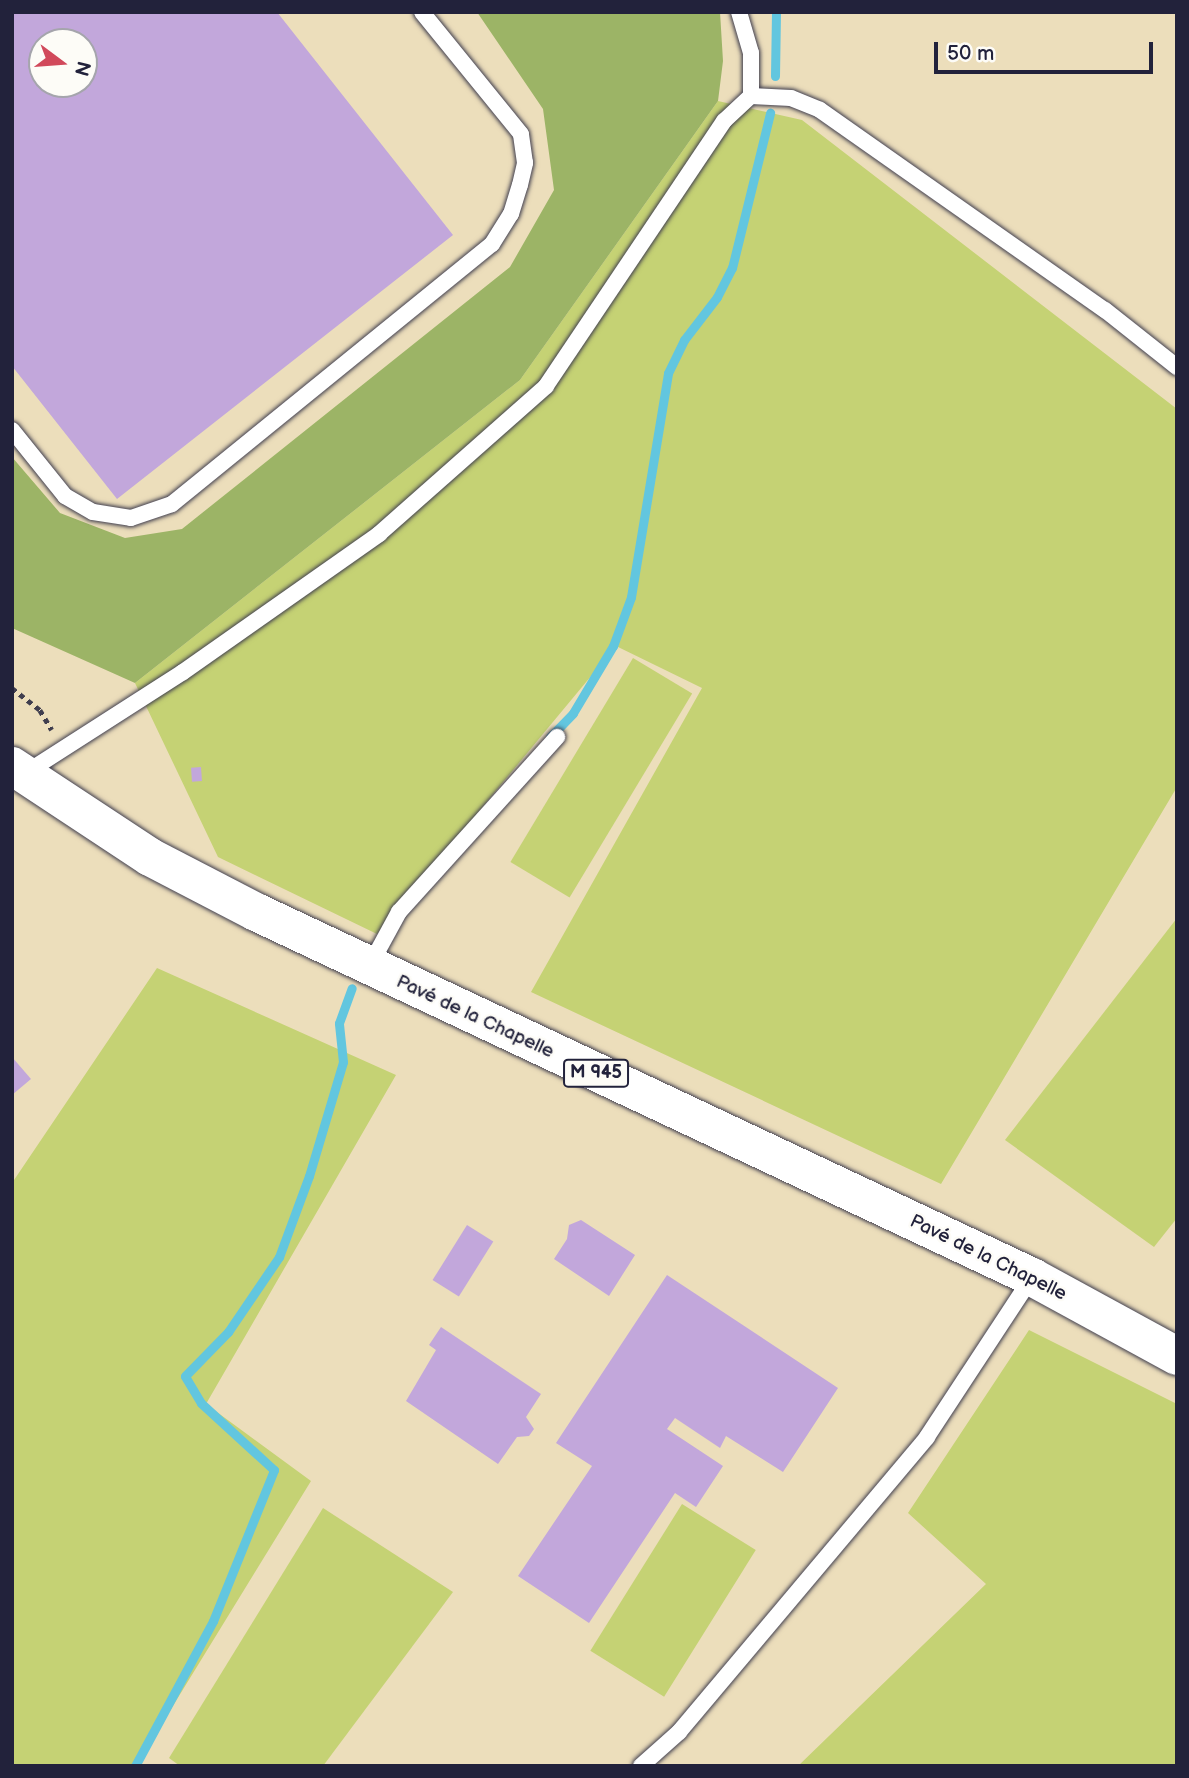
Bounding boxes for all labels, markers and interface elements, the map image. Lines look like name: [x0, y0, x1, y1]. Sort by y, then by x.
north arrow: [28, 28, 98, 98]
scale bar: [937, 28, 1156, 72]
text: 50 m: [947, 41, 994, 66]
text: N: [69, 58, 95, 78]
street label: Pavé de la Chapelle: [393, 970, 557, 1064]
road number: M 945: [563, 1058, 629, 1088]
street label: Pavé de la Chapelle: [906, 1210, 1070, 1306]

